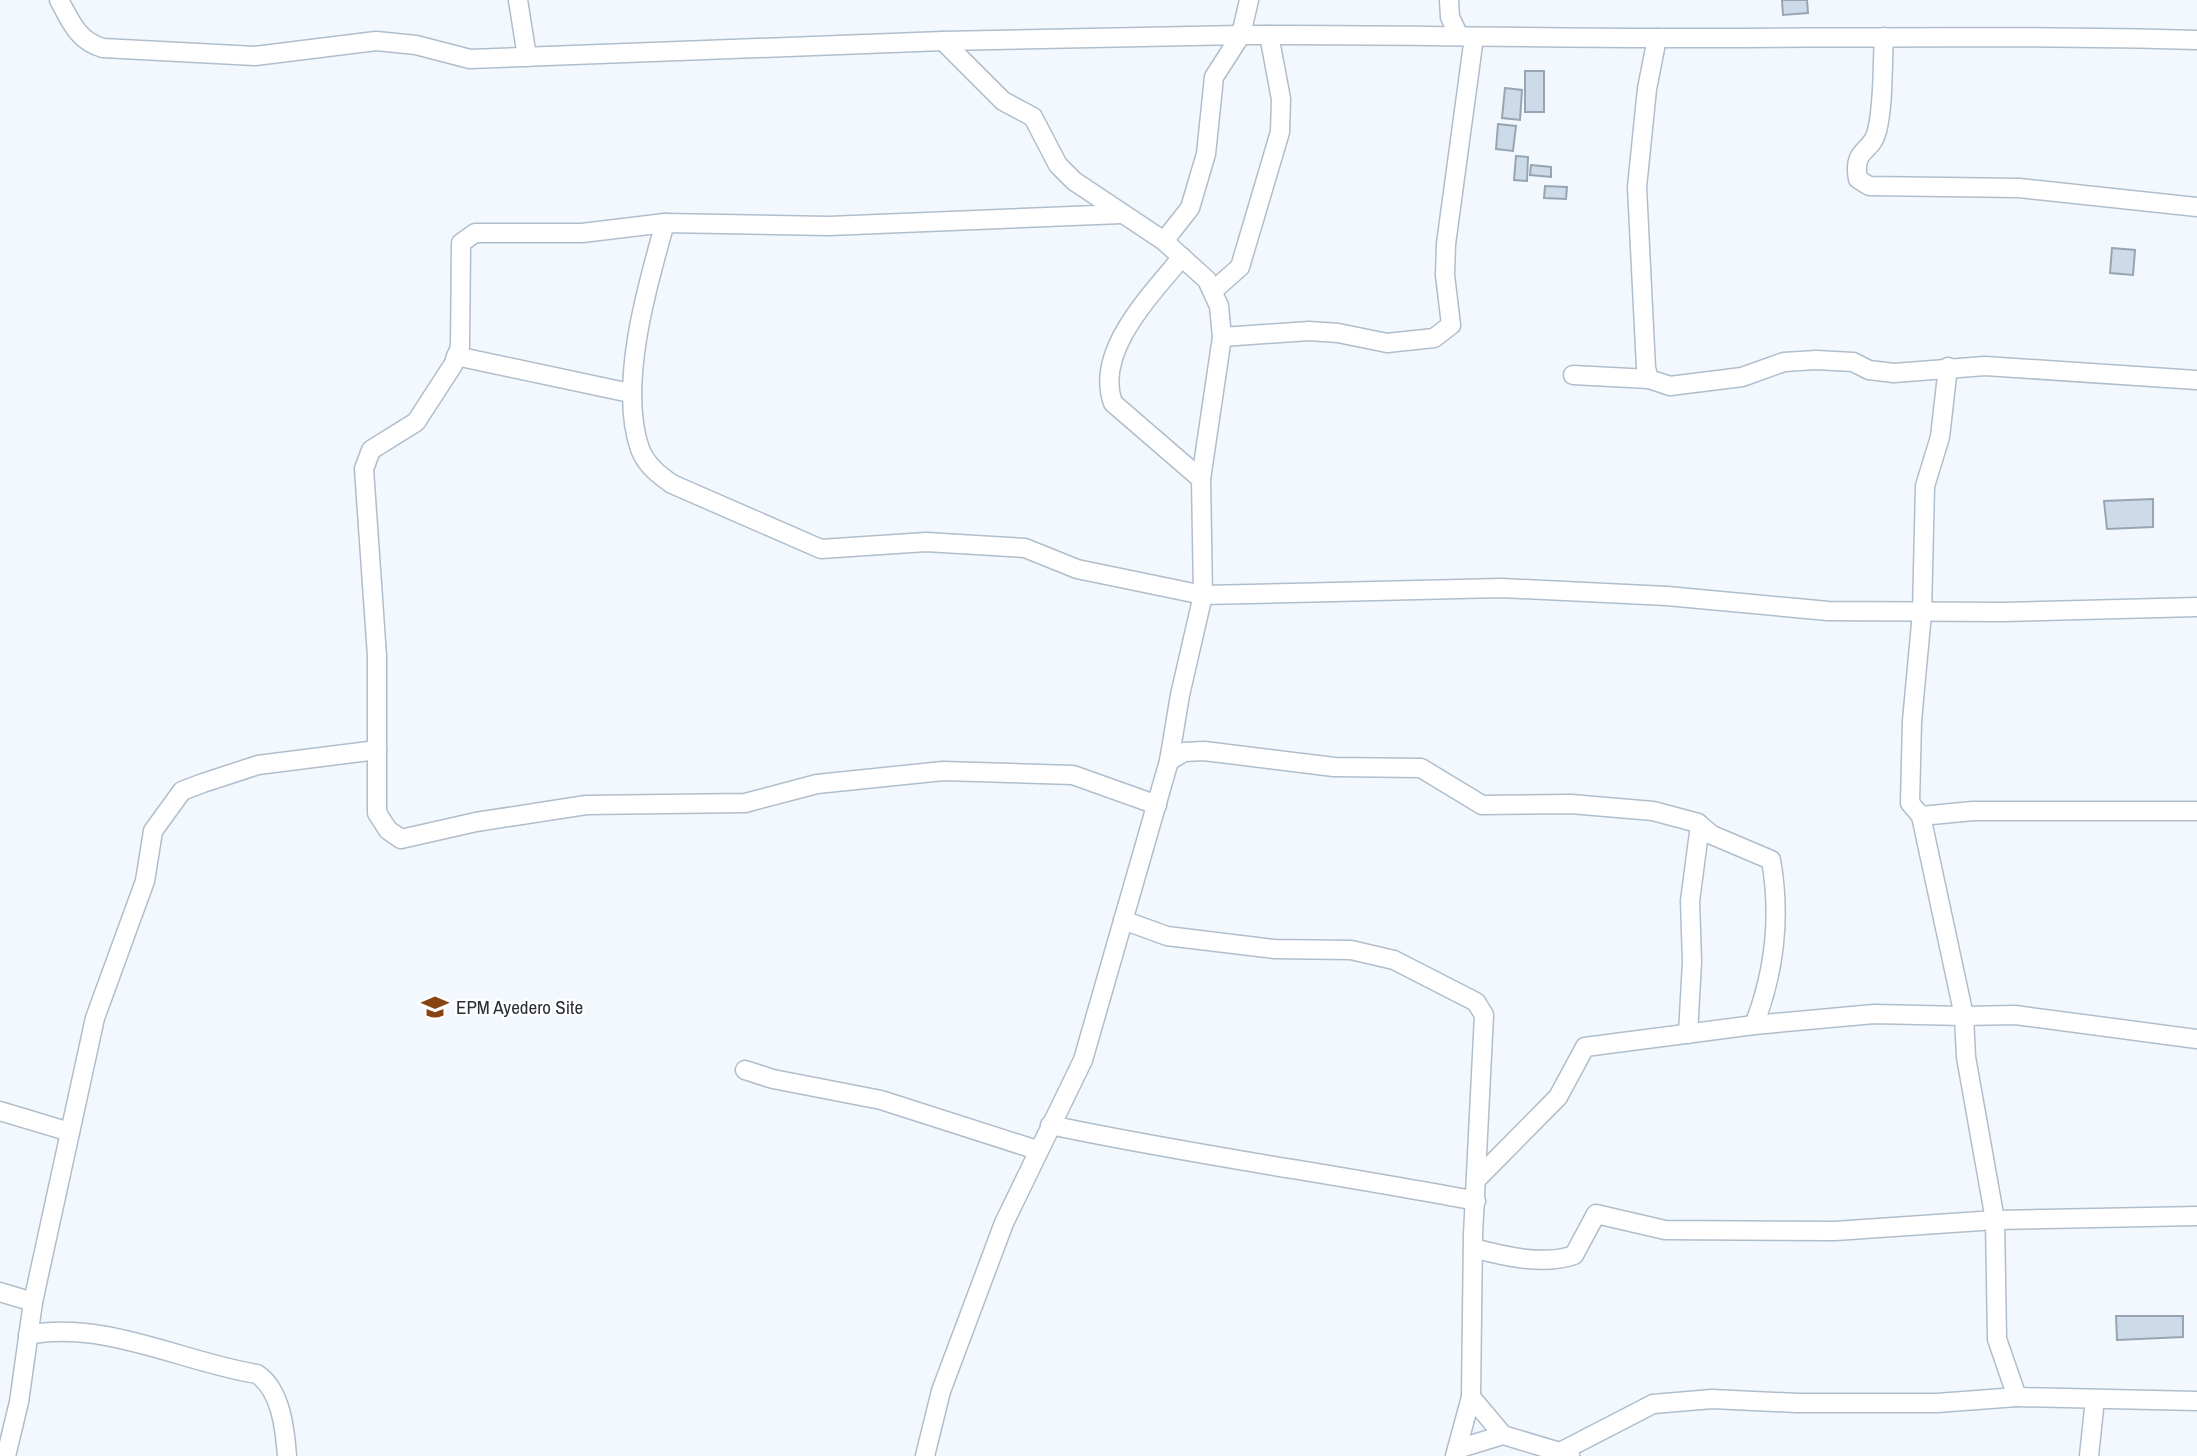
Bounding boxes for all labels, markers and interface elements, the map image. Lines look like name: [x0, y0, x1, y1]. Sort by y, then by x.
school or university icon: EPM Ayedero Site: [420, 992, 450, 1022]
place label: EPM Ayedero Site: [456, 994, 583, 1020]

